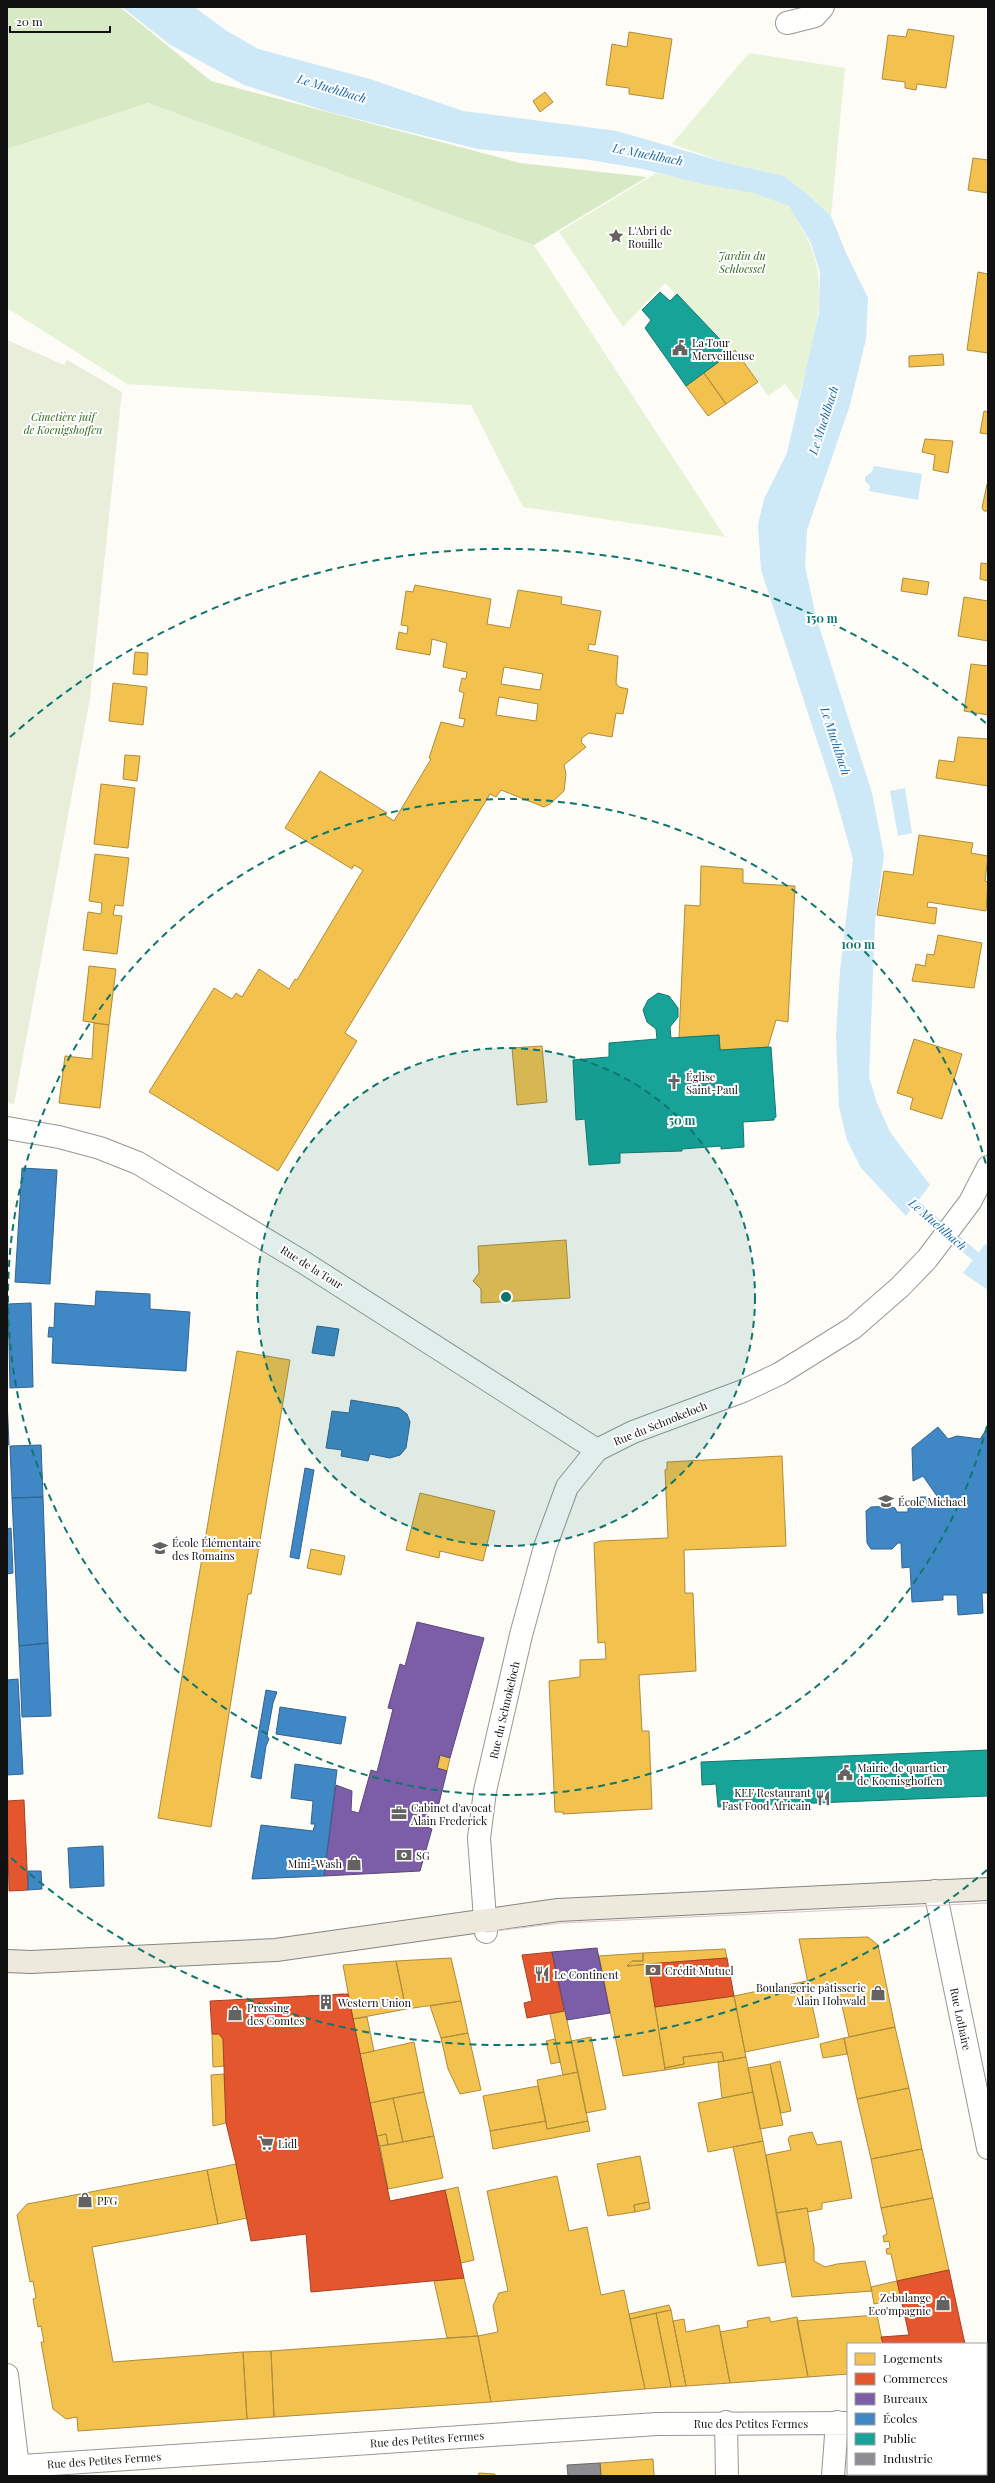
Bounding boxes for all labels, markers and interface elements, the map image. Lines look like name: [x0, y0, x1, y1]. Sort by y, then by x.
scale bar: [10, 8, 110, 34]
text: 20 m: [16, 13, 43, 29]
water label: Le Muehlbach: [295, 70, 368, 106]
water label: Le Muehlbach: [611, 139, 684, 169]
place label: L'Abri de Rouille: [628, 223, 672, 251]
place icon: L'Abri de Rouille: [607, 227, 625, 245]
park label: Jardin du Schloessel: [718, 248, 766, 276]
place label: La Tour Merveilleuse: [692, 335, 755, 363]
public building icon: La Tour Merveilleuse: [671, 339, 689, 357]
water label: Le Muehlbach: [804, 384, 842, 457]
park label: Cimetière juif de Koenigshoffen: [24, 409, 102, 437]
text: 150 m: [806, 610, 838, 626]
water label: Le Muehlbach: [817, 704, 855, 777]
text: 100 m: [841, 936, 875, 952]
place label: Église Saint-Paul: [686, 1069, 738, 1097]
church icon: Église Saint-Paul: [665, 1073, 683, 1091]
text: 50 m: [669, 1112, 696, 1128]
water label: Le Muehlbach: [905, 1194, 970, 1253]
street label: Rue de la Tour: [278, 1242, 346, 1292]
centre of rings: [499, 1290, 513, 1304]
street label: Rue du Schnokeloch: [611, 1397, 710, 1449]
school or university icon: École Michael: [877, 1492, 895, 1510]
place label: École Michael: [898, 1494, 966, 1509]
place label: École Élémentaire des Romains: [172, 1535, 262, 1563]
school or university icon: École Élémentaire des Romains: [151, 1539, 169, 1557]
street label: Rue du Schnokeloch: [485, 1659, 523, 1760]
place label: Mairie de quartier de Koenisghoffen: [857, 1760, 947, 1788]
public building icon: Mairie de quartier de Koenisghoffen: [836, 1764, 854, 1782]
place label: KEF Restaurant Fast Food Africain: [722, 1785, 811, 1813]
restaurant icon: KEF Restaurant Fast Food Africain: [814, 1789, 832, 1807]
place label: Cabinet d'avocat Alain Frederick: [410, 1800, 492, 1828]
office icon: Cabinet d'avocat Alain Frederick: [390, 1804, 408, 1822]
bank icon: SG: [395, 1846, 413, 1864]
place label: SG: [416, 1848, 430, 1863]
shop icon: Mini-Wash: [345, 1854, 363, 1872]
place label: Mini-Wash: [288, 1856, 343, 1871]
bank icon: Crédit Mutuel: [644, 1961, 662, 1979]
place label: Crédit Mutuel: [665, 1963, 734, 1978]
restaurant icon: Le Continent: [533, 1965, 551, 1983]
place label: Le Continent: [554, 1967, 619, 1982]
place label: Boulangerie pâtisserie Alain Hohwald: [756, 1980, 867, 2008]
shop icon: Boulangerie pâtisserie Alain Hohwald: [869, 1984, 887, 2002]
street label: Rue Lothaire: [947, 1986, 975, 2052]
building icon: Western Union: [317, 1993, 335, 2011]
place label: Western Union: [337, 1995, 411, 2010]
place label: Pressing des Comtes: [247, 2000, 304, 2028]
shop icon: Pressing des Comtes: [226, 2004, 244, 2022]
supermarket icon: Lidl: [257, 2134, 275, 2152]
place label: Lidl: [278, 2136, 297, 2151]
shop icon: PFG: [76, 2191, 94, 2209]
place label: PFG: [97, 2193, 118, 2208]
place label: Zebulange Eco'mpagnie: [868, 2290, 931, 2318]
shop icon: Zebulange Eco'mpagnie: [934, 2294, 952, 2312]
legend: [847, 2343, 987, 2475]
text: Logements: [883, 2350, 942, 2366]
text: Commerces: [883, 2370, 948, 2386]
text: Bureaux: [883, 2390, 929, 2406]
text: Écoles: [883, 2410, 917, 2426]
street label: Rue des Petites Fermes: [694, 2416, 808, 2431]
street label: Rue des Petites Fermes: [369, 2428, 485, 2450]
text: Public: [883, 2430, 917, 2446]
street label: Rue des Petites Fermes: [46, 2449, 162, 2471]
text: Industrie: [883, 2450, 933, 2466]

